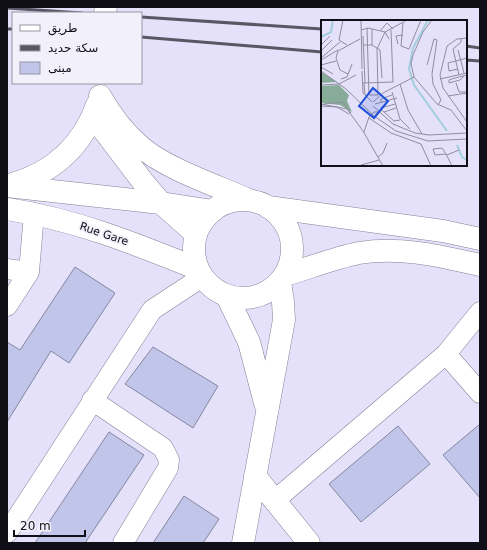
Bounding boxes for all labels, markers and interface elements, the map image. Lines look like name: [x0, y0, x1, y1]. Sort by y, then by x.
legend: [12, 12, 142, 84]
inset map: [321, 20, 467, 166]
text: طريق: [48, 21, 78, 36]
text: سكة حديد: [48, 41, 98, 55]
text: مبنى: [48, 61, 72, 75]
street label: Rue Gare: [78, 220, 130, 248]
scale bar: [14, 512, 85, 538]
text: 20 m: [20, 519, 51, 533]

